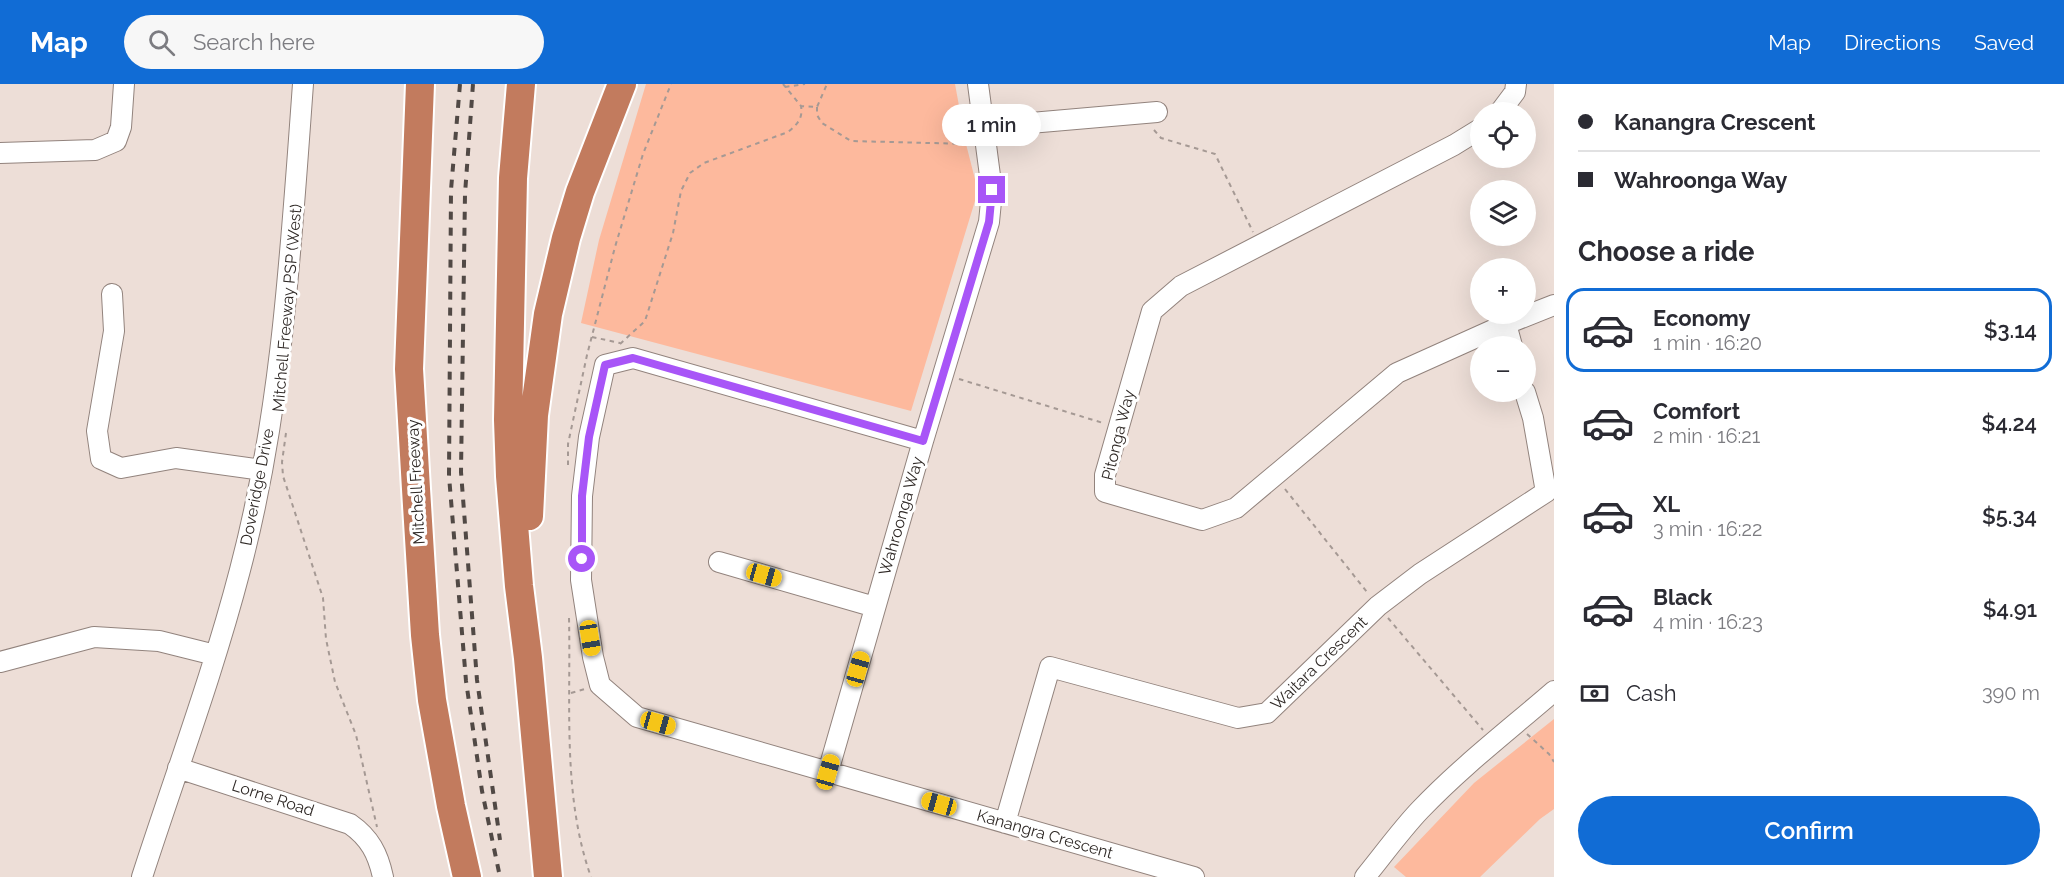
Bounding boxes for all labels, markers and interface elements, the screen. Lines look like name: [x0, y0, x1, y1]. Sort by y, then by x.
search box: [124, 15, 544, 69]
text: Map: [30, 26, 88, 59]
icon: search: [145, 26, 178, 59]
text: Search here: [193, 29, 315, 55]
text: Map: [1768, 30, 1811, 55]
text: Directions: [1844, 30, 1941, 55]
text: Saved: [1974, 30, 2034, 55]
map controls: [1470, 102, 1536, 402]
button: locate: [1470, 102, 1536, 168]
callout: 1 min: [942, 103, 1042, 145]
text: Kanangra Crescent: [1614, 109, 1815, 135]
text: 1 min: [967, 113, 1016, 137]
text: Wahroonga Way: [1614, 167, 1787, 193]
route end: [978, 176, 1005, 203]
button: layers: [1470, 180, 1536, 246]
street label: Mitchell Freeway PSP (West): [268, 203, 306, 413]
text: Choose a ride: [1578, 236, 1754, 267]
button: +: [1470, 258, 1536, 324]
icon: car: [1581, 303, 1635, 357]
text: Economy: [1653, 305, 1751, 331]
text: $3.14: [1984, 317, 2037, 343]
text: 1 min · 16:20: [1653, 331, 1762, 355]
button: −: [1470, 336, 1536, 402]
street label: Pitonga Way: [1098, 387, 1139, 482]
icon: car: [1581, 396, 1635, 450]
text: Comfort: [1653, 398, 1740, 424]
text: $4.24: [1982, 410, 2037, 436]
street label: Mitchell Freeway: [403, 419, 429, 545]
text: 2 min · 16:21: [1653, 424, 1760, 448]
street label: Doveridge Drive: [236, 427, 278, 547]
street label: Wahroonga Way: [875, 454, 927, 578]
icon: car: [1581, 489, 1635, 543]
text: XL: [1653, 491, 1680, 517]
text: $5.34: [1982, 503, 2037, 529]
text: 3 min · 16:22: [1653, 517, 1762, 541]
route start: [568, 545, 595, 572]
car: [744, 561, 784, 589]
icon: car: [1581, 582, 1635, 636]
text: Black: [1653, 584, 1712, 610]
text: $4.91: [1983, 596, 2037, 622]
text: 4 min · 16:23: [1653, 610, 1763, 634]
street label: Waitara Crescent: [1267, 612, 1372, 714]
car: [578, 619, 602, 657]
car: [844, 649, 872, 689]
icon: cash: [1578, 677, 1611, 710]
text: Cash: [1626, 680, 1677, 706]
text: 390 m: [1982, 681, 2040, 705]
car: [638, 709, 678, 737]
car: [814, 752, 842, 792]
street label: Lorne Road: [229, 776, 317, 820]
car: [919, 790, 959, 818]
button: Confirm: [1578, 796, 2040, 865]
street label: Kanangra Crescent: [975, 805, 1116, 863]

